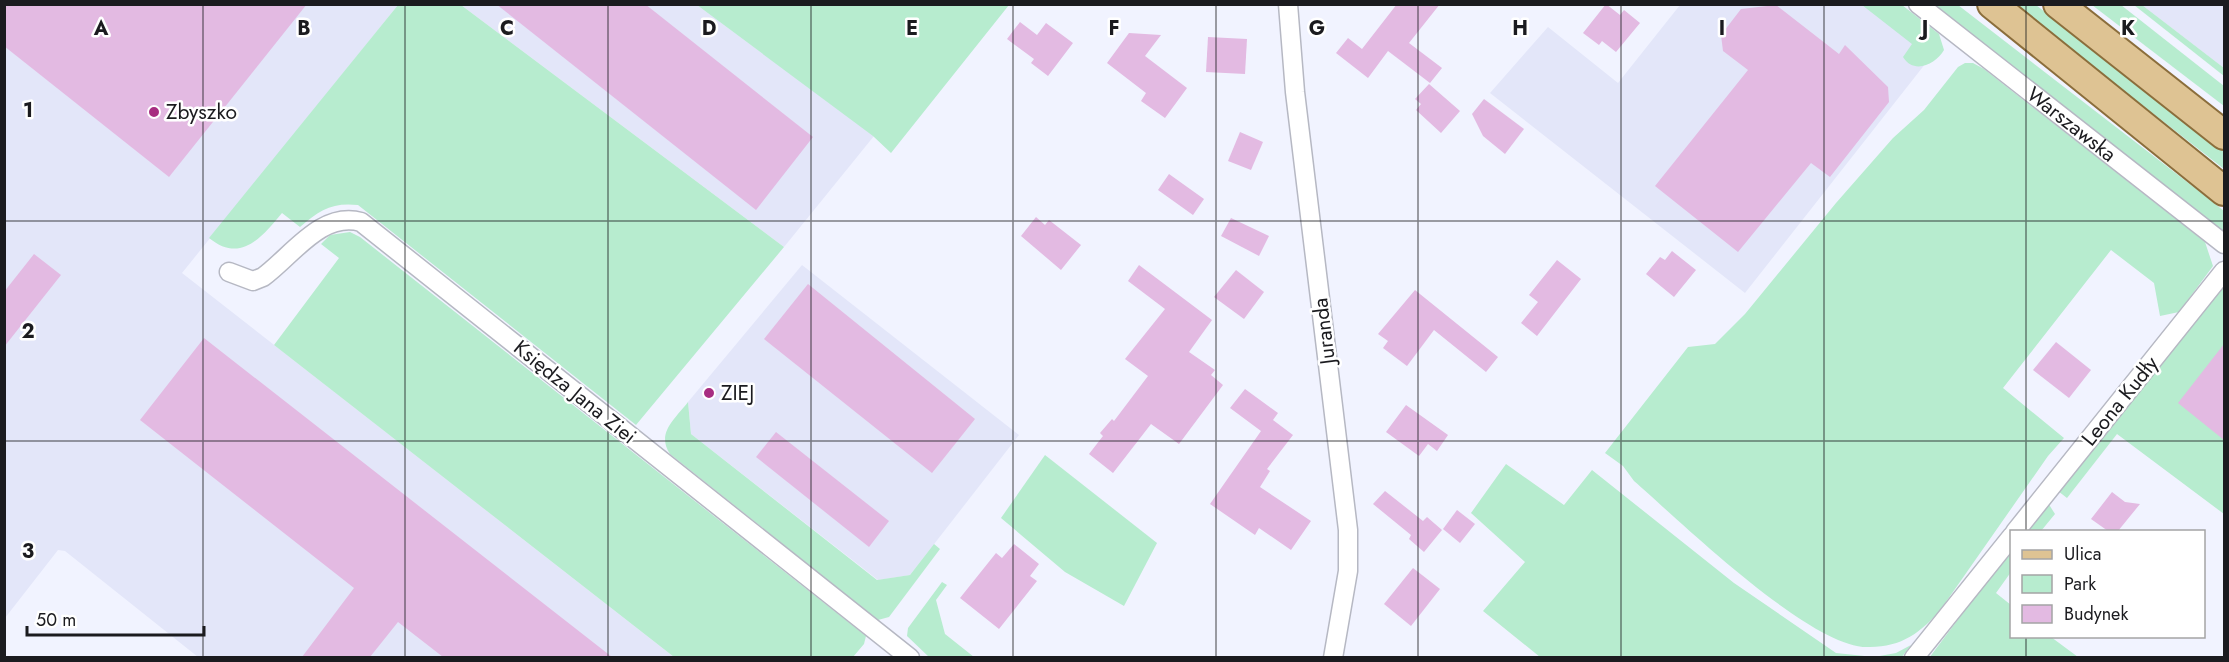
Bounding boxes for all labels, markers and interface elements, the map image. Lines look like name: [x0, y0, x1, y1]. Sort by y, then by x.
text: A: [93, 14, 109, 43]
text: B: [297, 14, 311, 43]
text: C: [500, 14, 514, 43]
text: D: [702, 14, 716, 43]
text: E: [906, 14, 918, 43]
text: F: [1108, 14, 1120, 43]
text: G: [1309, 14, 1325, 43]
text: H: [1512, 14, 1528, 43]
text: I: [1719, 14, 1725, 43]
text: J: [1918, 14, 1928, 43]
text: K: [2121, 14, 2135, 43]
street label: Warszawska: [2020, 80, 2123, 169]
text: 1: [23, 96, 33, 125]
place label: Zbyszko: [166, 97, 237, 127]
marker: Zbyszko: [147, 105, 161, 119]
street label: Juranda: [1305, 296, 1343, 369]
text: 2: [21, 317, 35, 346]
street label: Księdza Jana Ziei: [507, 333, 643, 451]
street label: Leona Kudły: [2075, 349, 2166, 452]
place label: ZIEJ: [721, 378, 754, 408]
marker: ZIEJ: [702, 386, 716, 400]
legend: [2010, 530, 2205, 638]
text: 3: [22, 537, 34, 566]
text: Ulica: [2064, 541, 2101, 567]
text: Park: [2064, 571, 2096, 597]
scale bar: [27, 599, 204, 637]
text: Budynek: [2064, 601, 2128, 627]
text: 50 m: [36, 607, 76, 633]

